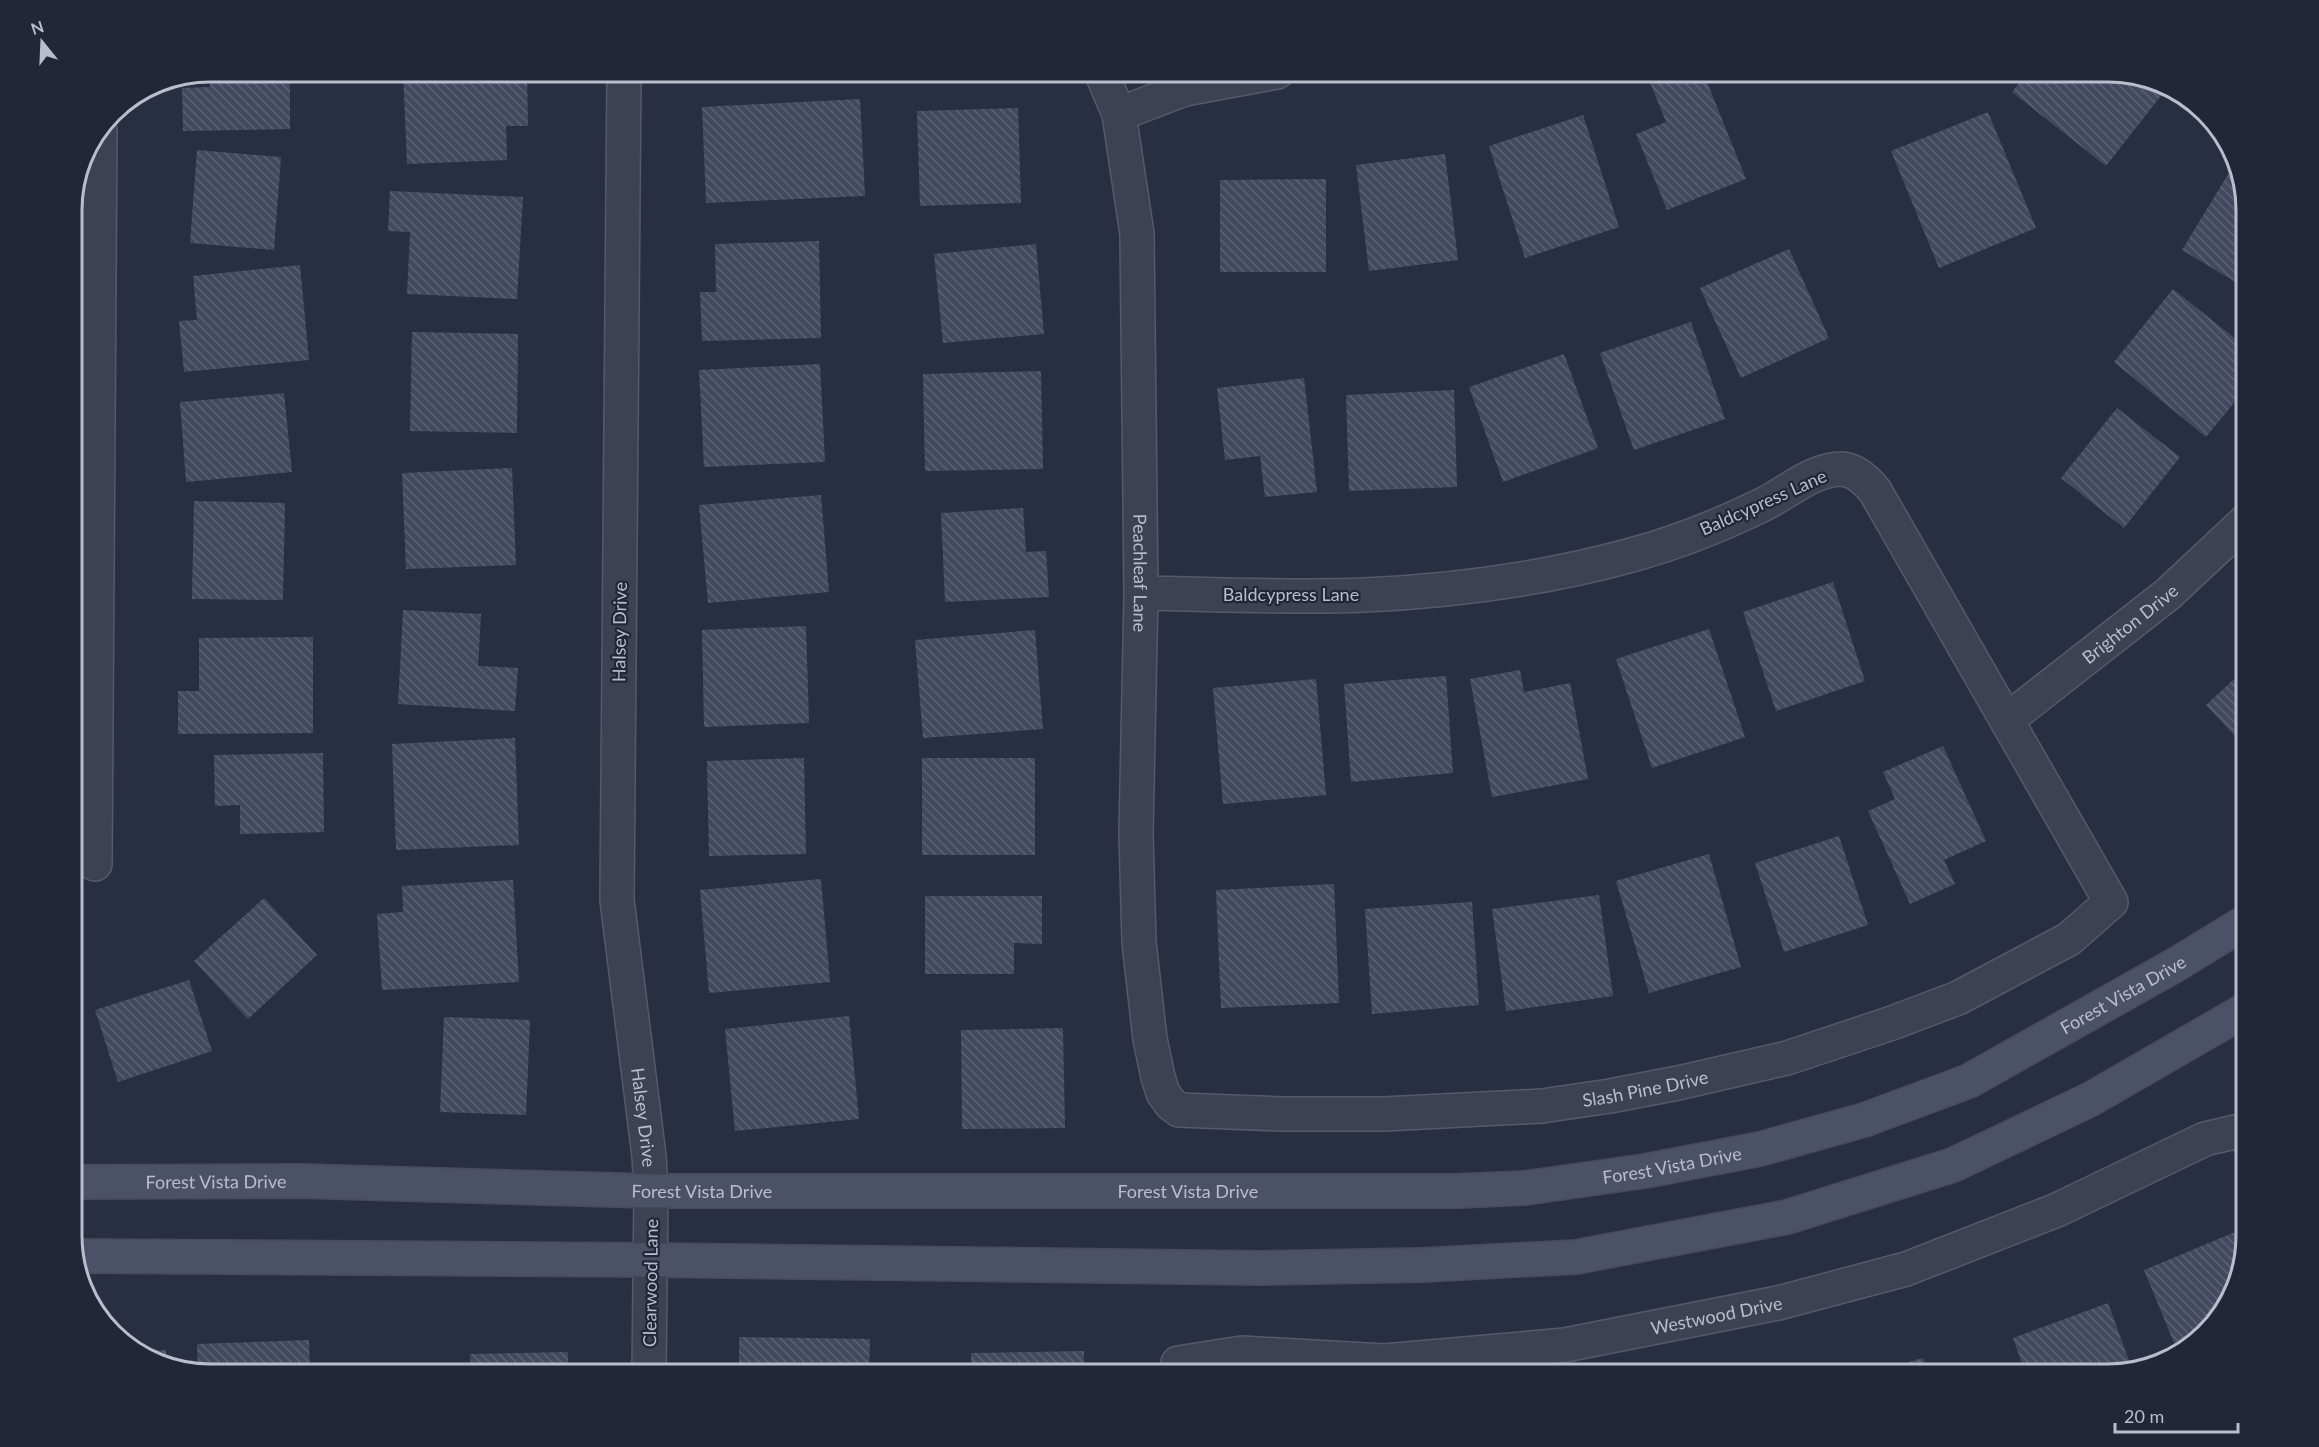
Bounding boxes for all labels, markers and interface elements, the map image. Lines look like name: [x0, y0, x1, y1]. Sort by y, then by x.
north arrow: [12, 12, 72, 72]
text: N: [28, 16, 46, 38]
street label: Baldcypress Lane: [1696, 464, 1830, 540]
street label: Peachleaf Lane: [1129, 514, 1152, 632]
street label: Brighton Drive: [2077, 579, 2182, 668]
street label: Halsey Drive: [607, 582, 631, 682]
street label: Baldcypress Lane: [1223, 583, 1359, 605]
street label: Forest Vista Drive: [2056, 950, 2190, 1039]
street label: Slash Pine Drive: [1581, 1065, 1710, 1111]
street label: Halsey Drive: [627, 1066, 661, 1168]
street label: Forest Vista Drive: [1601, 1142, 1743, 1188]
street label: Forest Vista Drive: [146, 1170, 286, 1193]
street label: Forest Vista Drive: [631, 1179, 772, 1202]
street label: Forest Vista Drive: [1117, 1180, 1258, 1202]
street label: Clearwood Lane: [638, 1219, 662, 1347]
street label: Westwood Drive: [1649, 1291, 1784, 1339]
scale bar: [2115, 1396, 2238, 1434]
text: 20 m: [2124, 1405, 2164, 1427]

